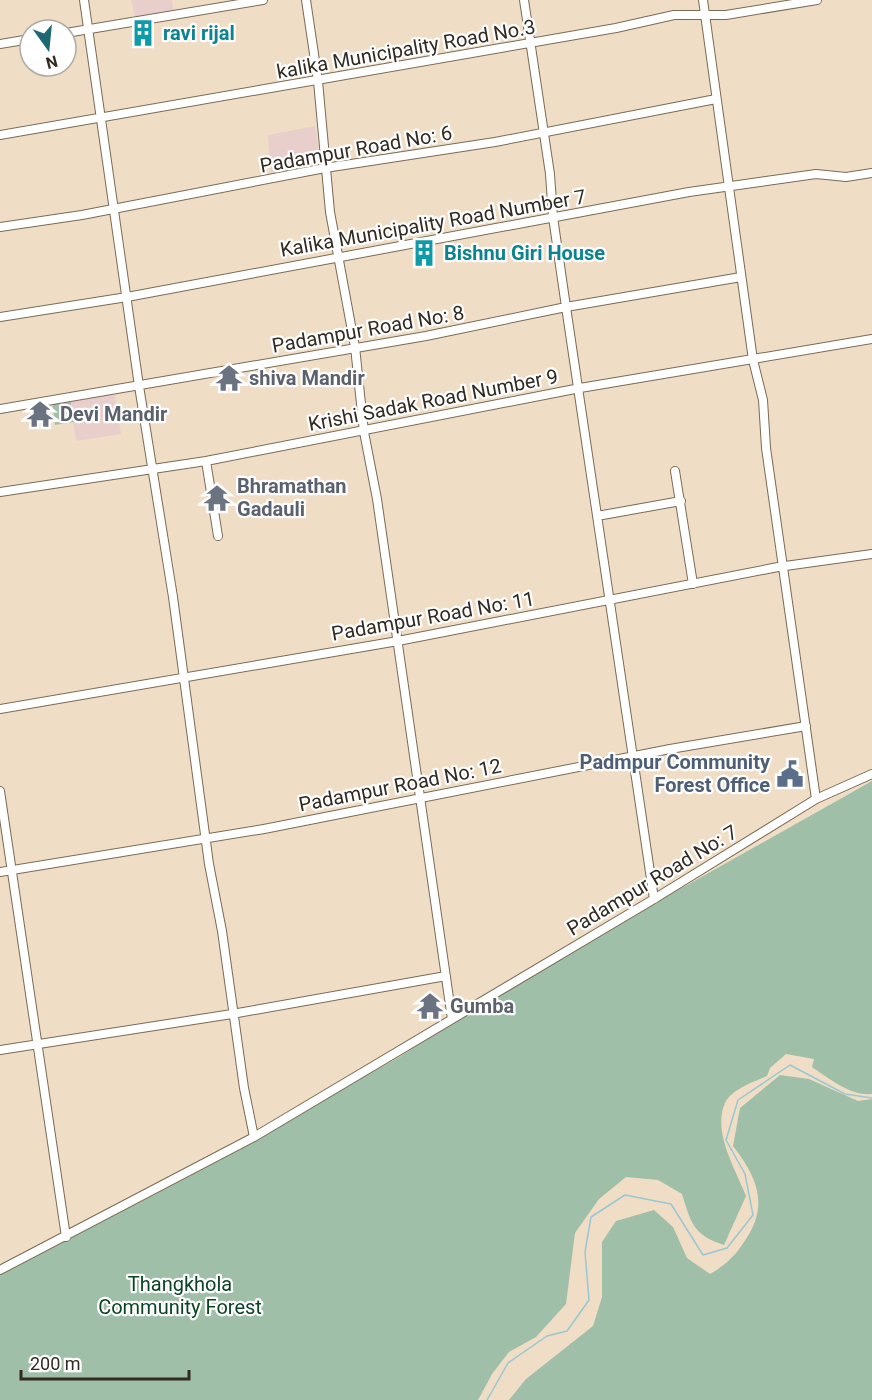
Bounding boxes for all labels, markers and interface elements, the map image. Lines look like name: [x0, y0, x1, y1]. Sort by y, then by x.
street label: kalika Municipality Road No.3: [275, 14, 537, 84]
north arrow: [18, 18, 78, 78]
building icon: ravi rijal: [128, 18, 158, 48]
place label: ravi rijal: [163, 21, 235, 45]
text: N: [44, 51, 60, 73]
street label: Padampur Road No: 6: [258, 120, 454, 178]
street label: Kalika Municipality Road Number 7: [278, 184, 588, 262]
building icon: Bishnu Giri House: [409, 238, 439, 268]
place label: Bishnu Giri House: [444, 241, 605, 265]
street label: Padampur Road No: 8: [270, 300, 466, 358]
temple icon: shiva Mandir: [214, 363, 244, 393]
street label: Krishi Sadak Road Number 9: [306, 364, 560, 436]
place label: shiva Mandir: [249, 366, 365, 390]
temple icon: Devi Mandir: [25, 399, 55, 429]
place label: Devi Mandir: [60, 402, 168, 426]
place label: Bhramathan Gadauli: [237, 474, 347, 521]
temple icon: Bhramathan Gadauli: [202, 483, 232, 513]
street label: Padampur Road No: 11: [330, 586, 536, 646]
place label: Padmpur Community Forest Office: [580, 750, 771, 797]
street label: Padampur Road No: 12: [297, 754, 503, 816]
public building icon: Padmpur Community Forest Office: [775, 759, 805, 789]
street label: Padampur Road No: 7: [562, 820, 742, 940]
temple icon: Gumba: [415, 991, 445, 1021]
place label: Gumba: [450, 994, 514, 1018]
park label: Thangkhola Community Forest: [98, 1272, 262, 1319]
scale bar: [21, 1343, 189, 1381]
text: 200 m: [30, 1353, 81, 1374]

